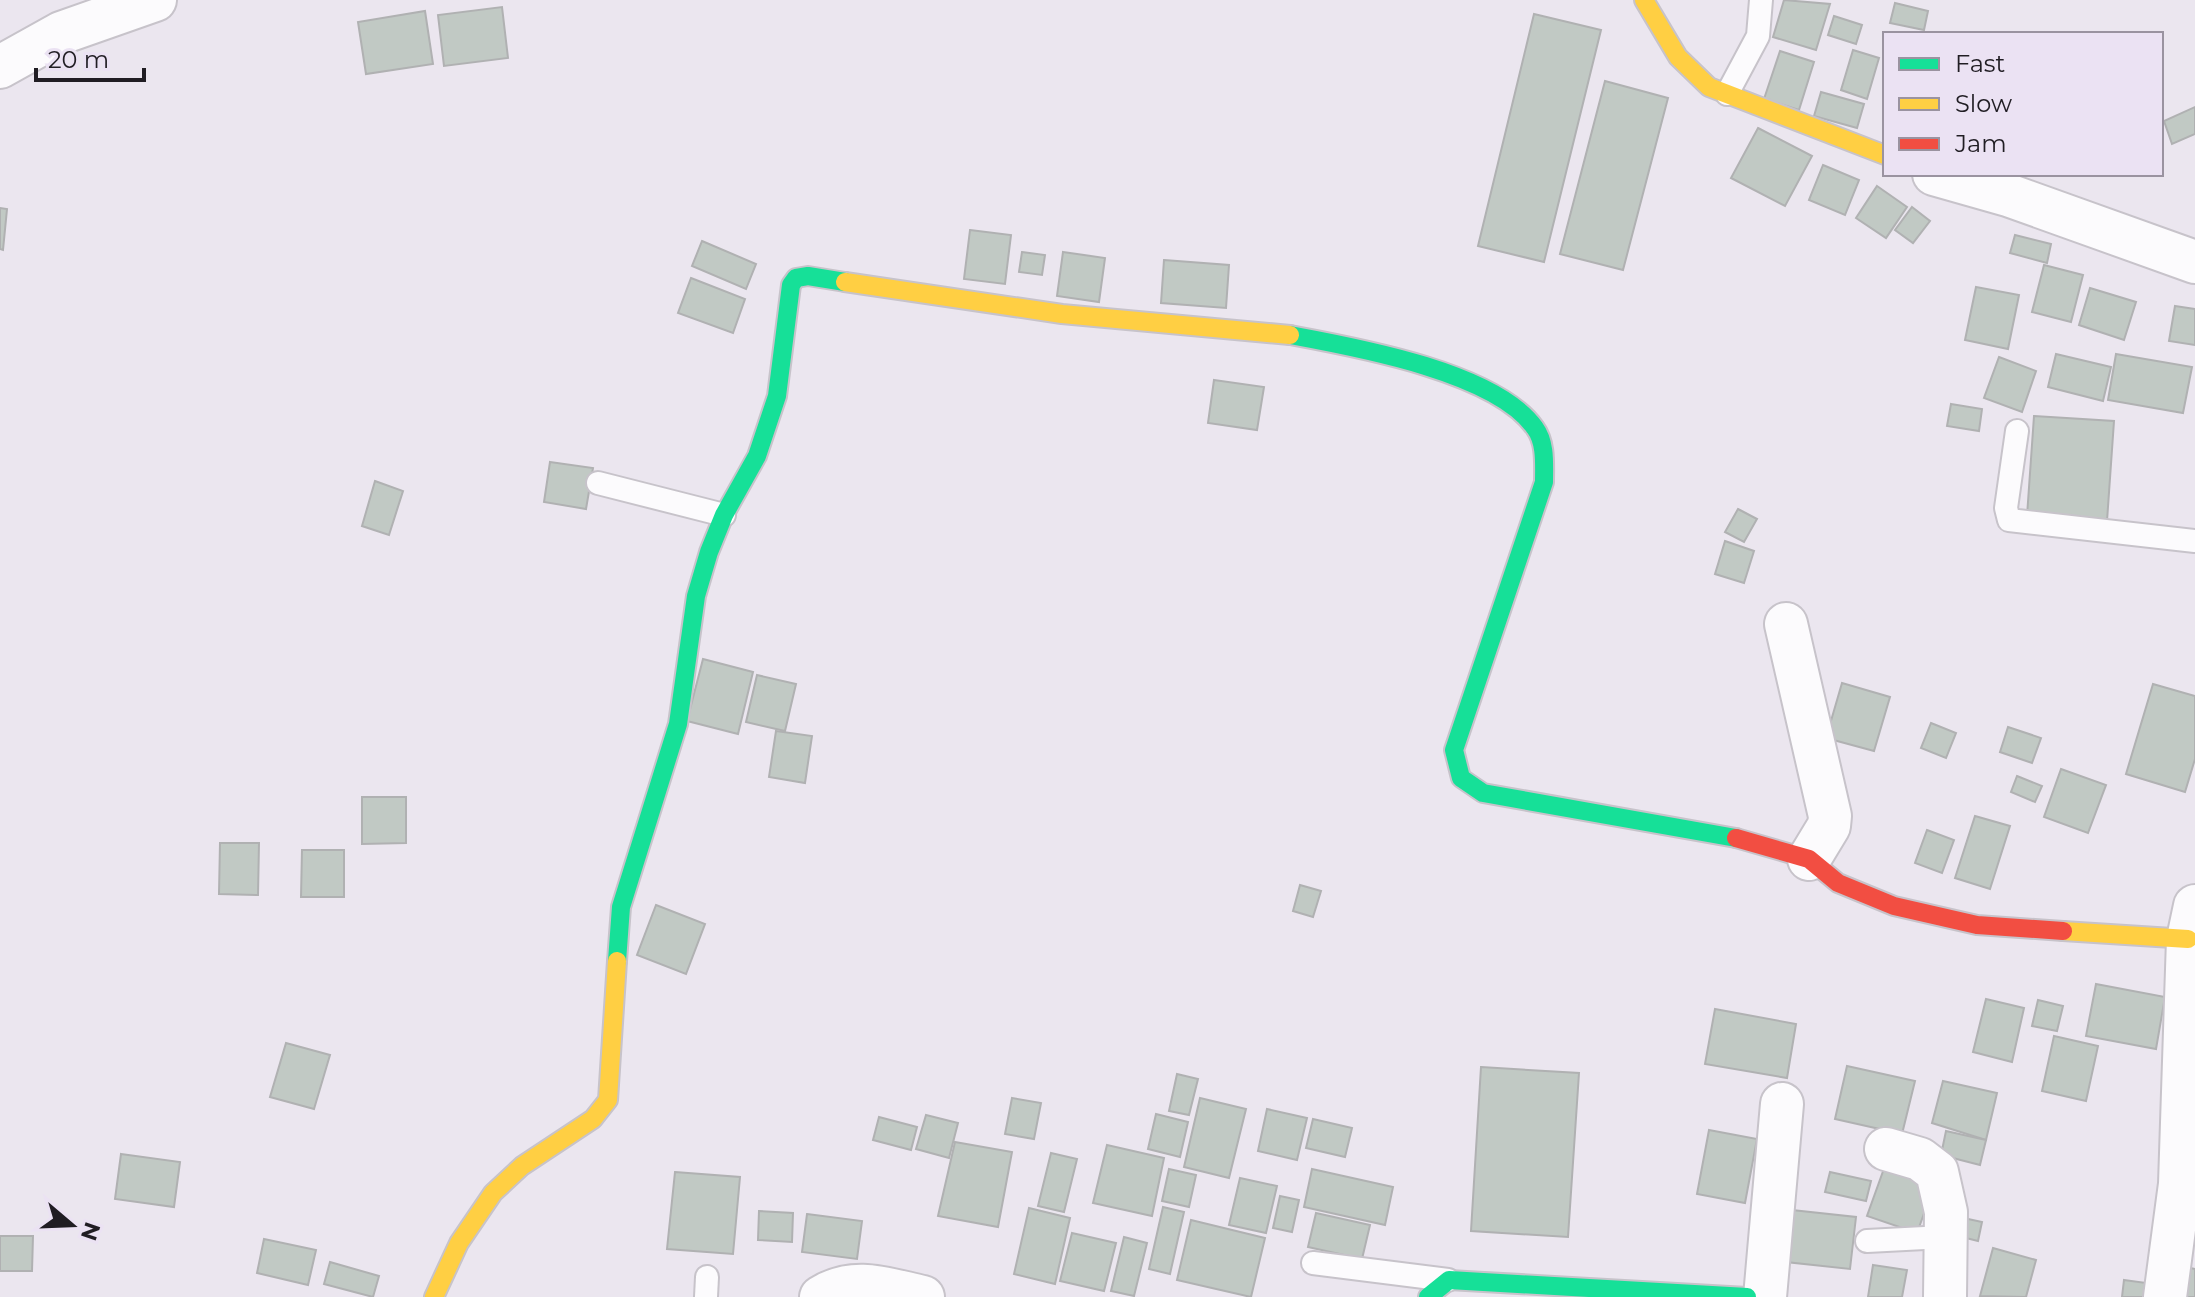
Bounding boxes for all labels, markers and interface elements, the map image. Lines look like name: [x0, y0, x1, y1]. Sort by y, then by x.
scale bar: [36, 32, 144, 82]
legend: [1883, 32, 2163, 176]
text: 20 m: [48, 45, 109, 74]
text: Fast: [1955, 49, 2006, 78]
text: Slow: [1955, 89, 2012, 118]
text: Jam: [1954, 129, 2007, 158]
north arrow: [32, 1185, 112, 1265]
text: N: [75, 1219, 106, 1244]

